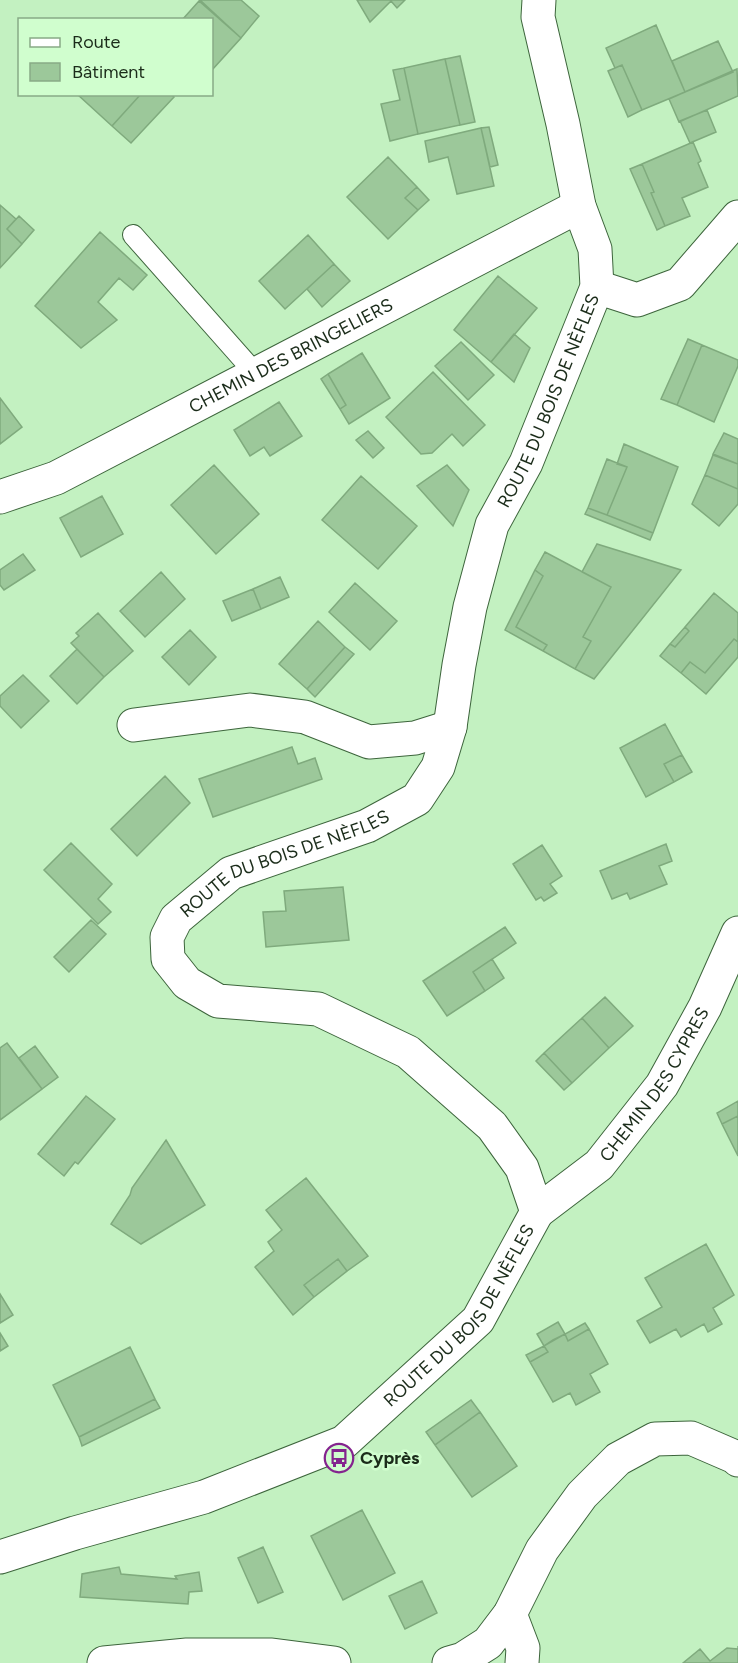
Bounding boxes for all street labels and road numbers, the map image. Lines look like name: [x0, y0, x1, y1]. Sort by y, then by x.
street label: ROUTE DU BOIS DE NÈFLES: [493, 291, 604, 511]
street label: CHEMIN DES BRINGELIERS: [185, 294, 397, 418]
street label: ROUTE DU BOIS DE NÈFLES: [175, 805, 393, 922]
street label: CHEMIN DES CYPRES: [595, 1003, 714, 1166]
street label: ROUTE DU BOIS DE NÈFLES: [379, 1221, 539, 1411]

